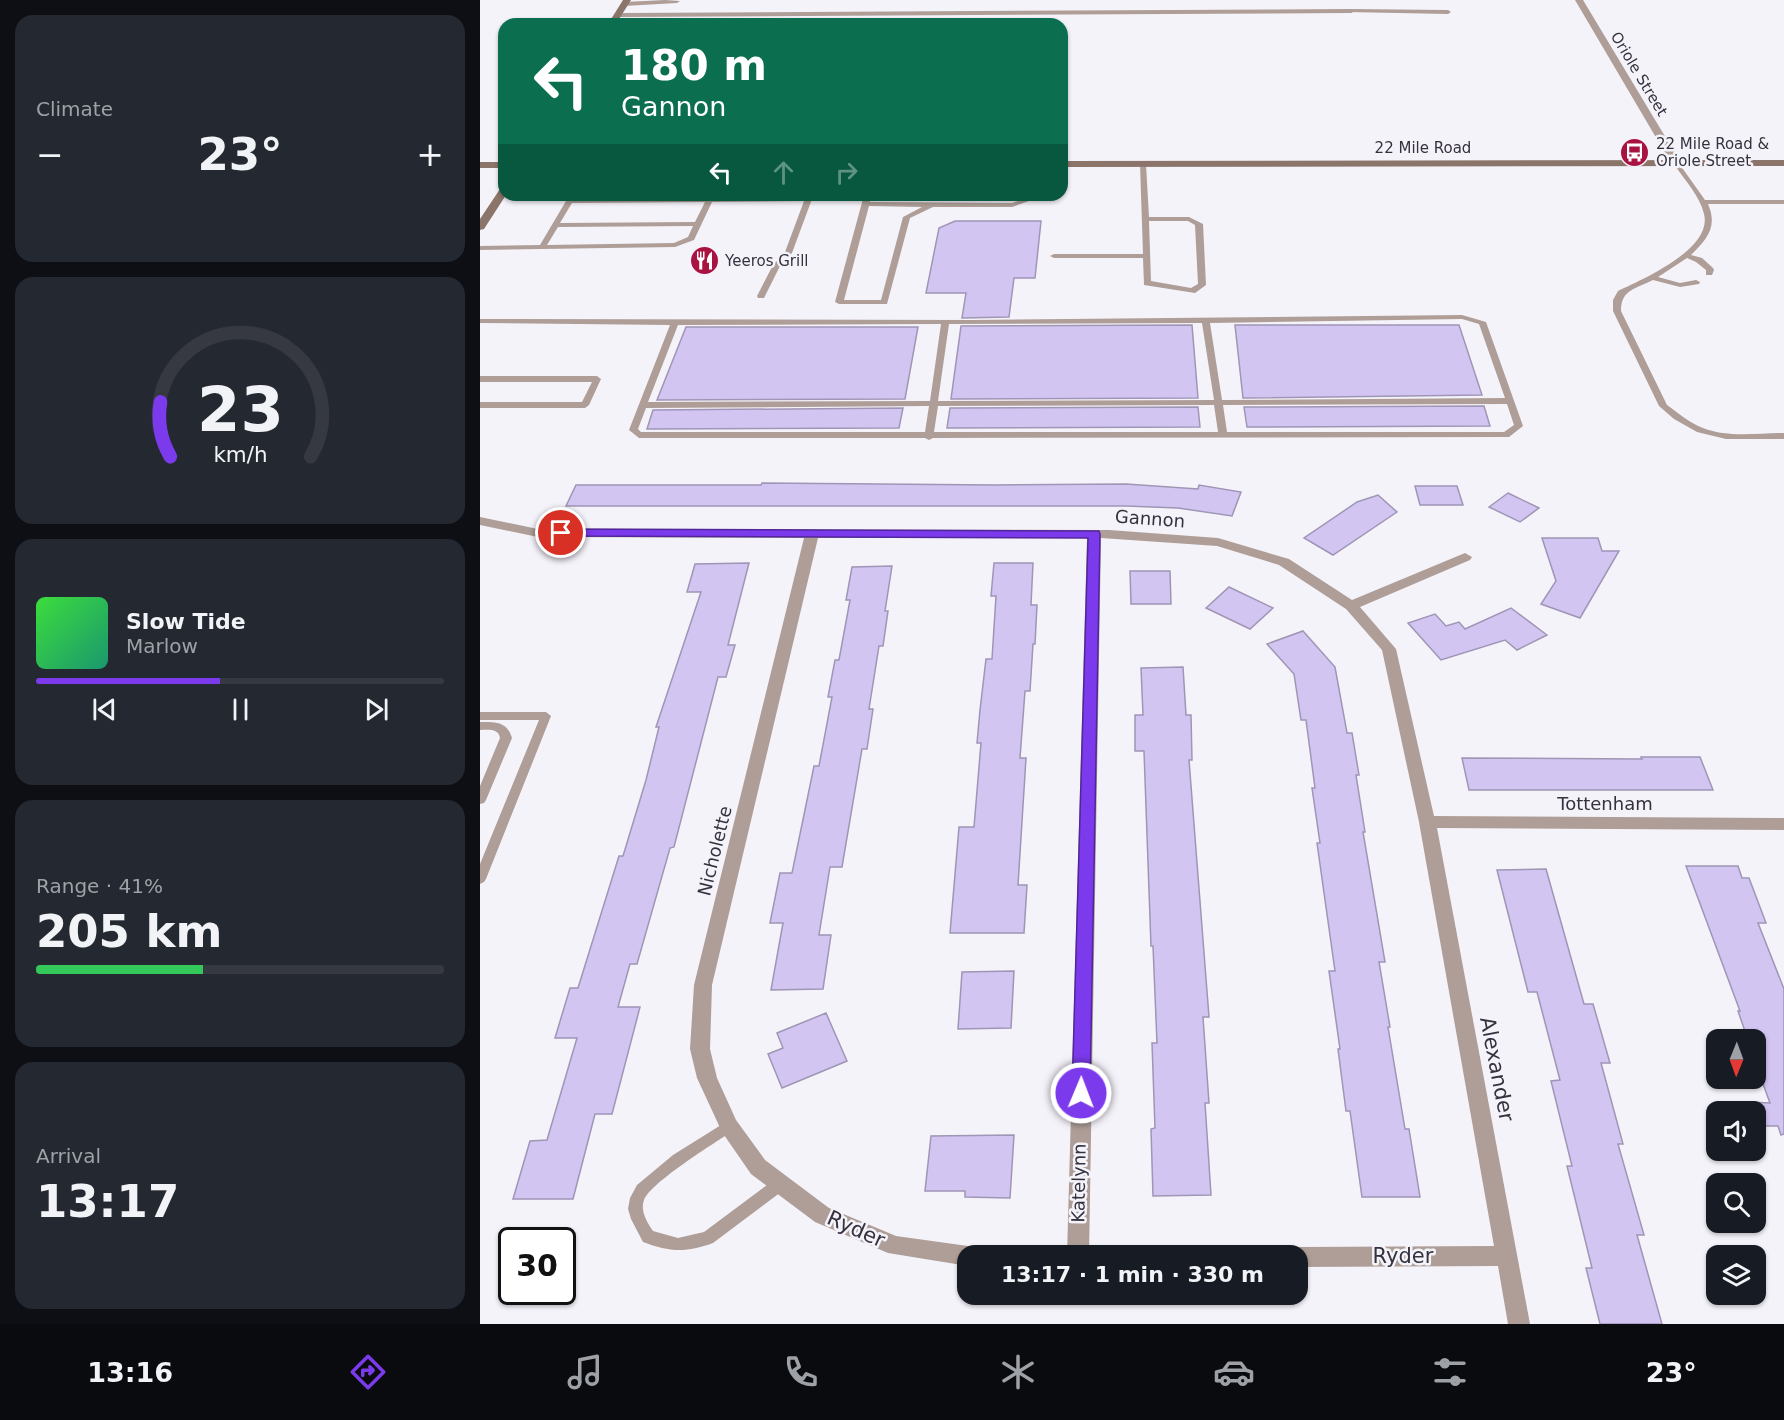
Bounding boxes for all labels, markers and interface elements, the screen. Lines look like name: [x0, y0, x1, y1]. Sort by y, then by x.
street label: Oriole Street: [1607, 29, 1671, 119]
text: 180 m: [621, 41, 767, 90]
icon: left: [522, 42, 600, 120]
text: Gannon: [621, 91, 726, 122]
text: Climate: [36, 97, 113, 121]
text: 23°: [197, 128, 283, 181]
text: −: [36, 135, 64, 174]
text: +: [416, 135, 444, 174]
place label: 22 Mile Road & Oriole Street: [1656, 135, 1770, 170]
bus stop icon: 22 Mile Road & Oriole Street: [1619, 137, 1651, 169]
street label: 22 Mile Road: [1375, 139, 1471, 157]
icon: left: [704, 156, 737, 189]
icon: ahead: [767, 156, 800, 189]
icon: right: [830, 156, 863, 189]
restaurant icon: Yeeros Grill: [688, 245, 720, 277]
place label: Yeeros Grill: [724, 252, 809, 270]
text: 23: [197, 373, 283, 446]
text: km/h: [213, 443, 267, 468]
street label: Gannon: [1114, 506, 1186, 531]
pin: [535, 507, 586, 558]
icon: arrive: [544, 516, 577, 549]
text: Slow Tide: [126, 609, 246, 634]
text: Marlow: [126, 634, 198, 658]
icon: previous: [88, 693, 121, 726]
icon: pause: [224, 693, 257, 726]
icon: next: [360, 693, 393, 726]
street label: Tottenham: [1556, 793, 1653, 814]
street label: Nicholette: [693, 804, 736, 898]
text: Range · 41%: [36, 874, 163, 898]
text: 205 km: [36, 905, 222, 958]
street label: Alexander: [1475, 1015, 1519, 1124]
north arrow: [1706, 1029, 1766, 1089]
map controls: [1706, 1029, 1766, 1305]
position arrow: [1049, 1061, 1113, 1125]
button: sound: [1706, 1101, 1766, 1161]
street label: Katelynn: [1067, 1143, 1090, 1223]
text: Arrival: [36, 1144, 101, 1168]
button: search: [1706, 1173, 1766, 1233]
text: 13:17: [36, 1175, 179, 1228]
street label: Ryder: [823, 1206, 889, 1252]
speed limit sign: 30: [498, 1227, 576, 1305]
street label: Ryder: [1373, 1244, 1434, 1268]
button: layers: [1706, 1245, 1766, 1305]
text: 13:17 · 1 min · 330 m: [1001, 1262, 1264, 1287]
icon: directions: [347, 1351, 389, 1393]
icon: music: [564, 1351, 606, 1393]
icon: phone: [780, 1351, 822, 1393]
icon: climate: [997, 1351, 1039, 1393]
icon: car: [1213, 1351, 1255, 1393]
icon: filters: [1429, 1351, 1471, 1393]
text: 13:16: [87, 1357, 173, 1388]
text: 23°: [1646, 1357, 1697, 1388]

